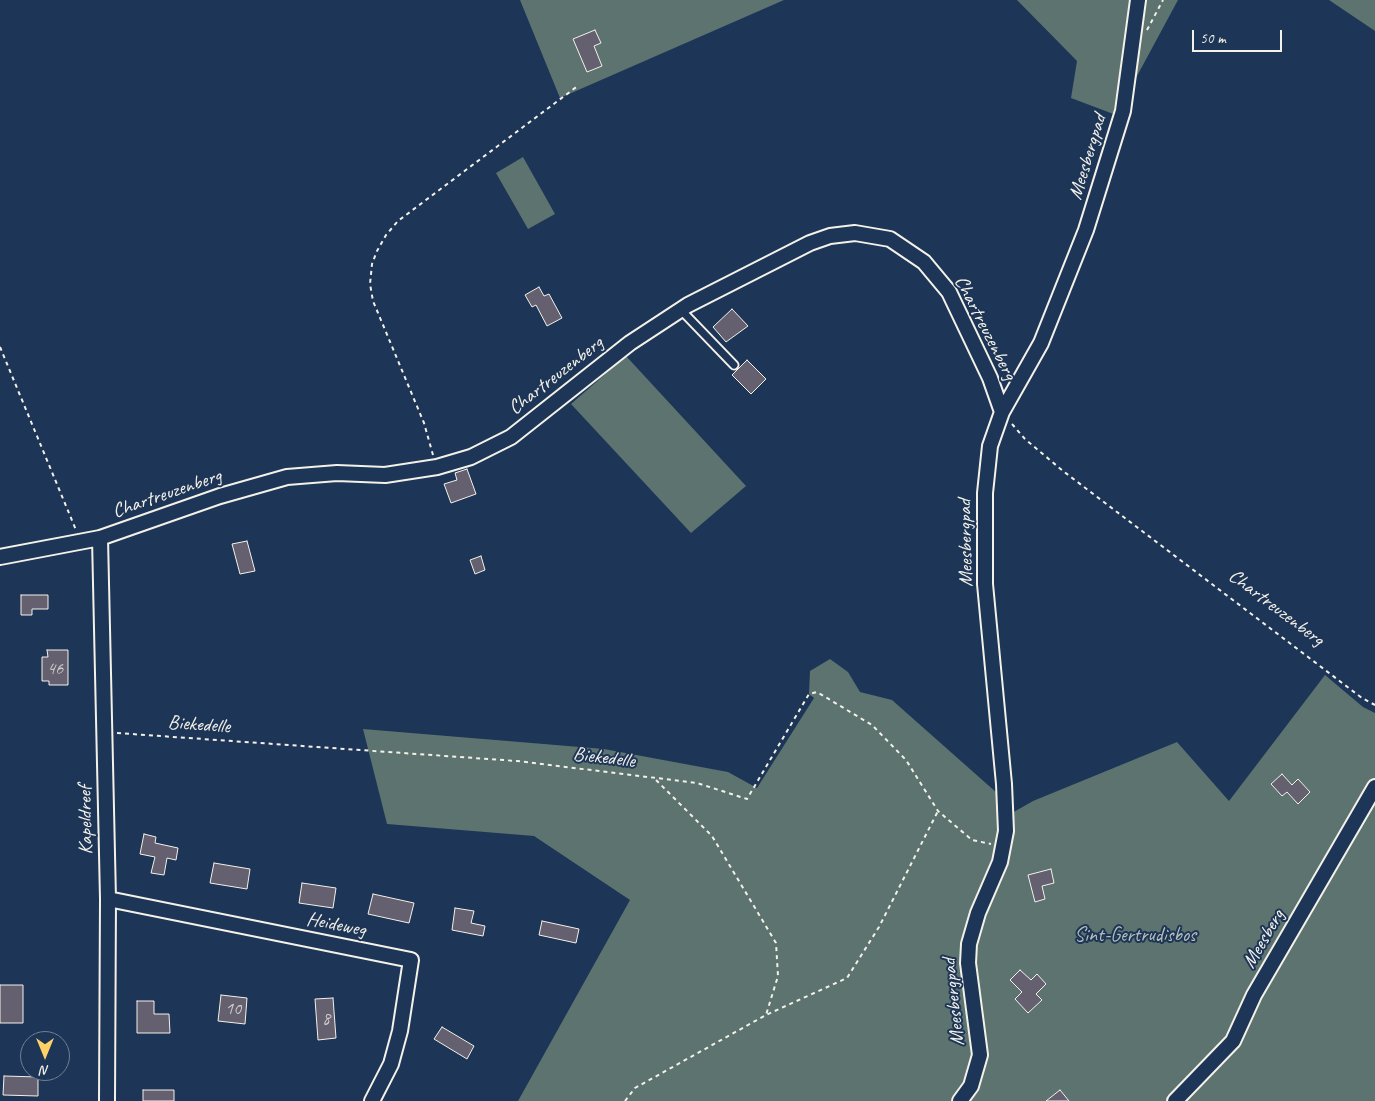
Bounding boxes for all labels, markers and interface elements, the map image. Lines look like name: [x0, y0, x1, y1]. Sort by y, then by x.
scale bar: [1195, 20, 1285, 52]
text: 50 m: [1200, 29, 1226, 48]
street label: Meesbergpad: [1064, 111, 1112, 203]
street label: Chartreuzenberg: [949, 272, 1021, 384]
street label: Chartreuzenberg: [504, 332, 608, 420]
street label: Chartreuzenberg: [109, 464, 225, 524]
street label: Meesbergpad: [953, 499, 979, 587]
street label: Chartreuzenberg: [1223, 564, 1329, 652]
house number: 46: [47, 658, 63, 680]
street label: Biekedelle: [167, 711, 231, 739]
street label: Biekedelle: [572, 742, 636, 774]
street label: Kapeldreef: [73, 785, 99, 855]
street label: Meesberg: [1238, 905, 1290, 973]
street label: Heideweg: [304, 908, 368, 942]
park label: Sint-Gertrudisbos: [1074, 924, 1196, 948]
street label: Meesbergpad: [937, 957, 971, 1047]
house number: 10: [225, 998, 241, 1020]
house number: 8: [322, 1008, 330, 1030]
north arrow: [20, 1031, 70, 1081]
text: N: [41, 1062, 49, 1079]

